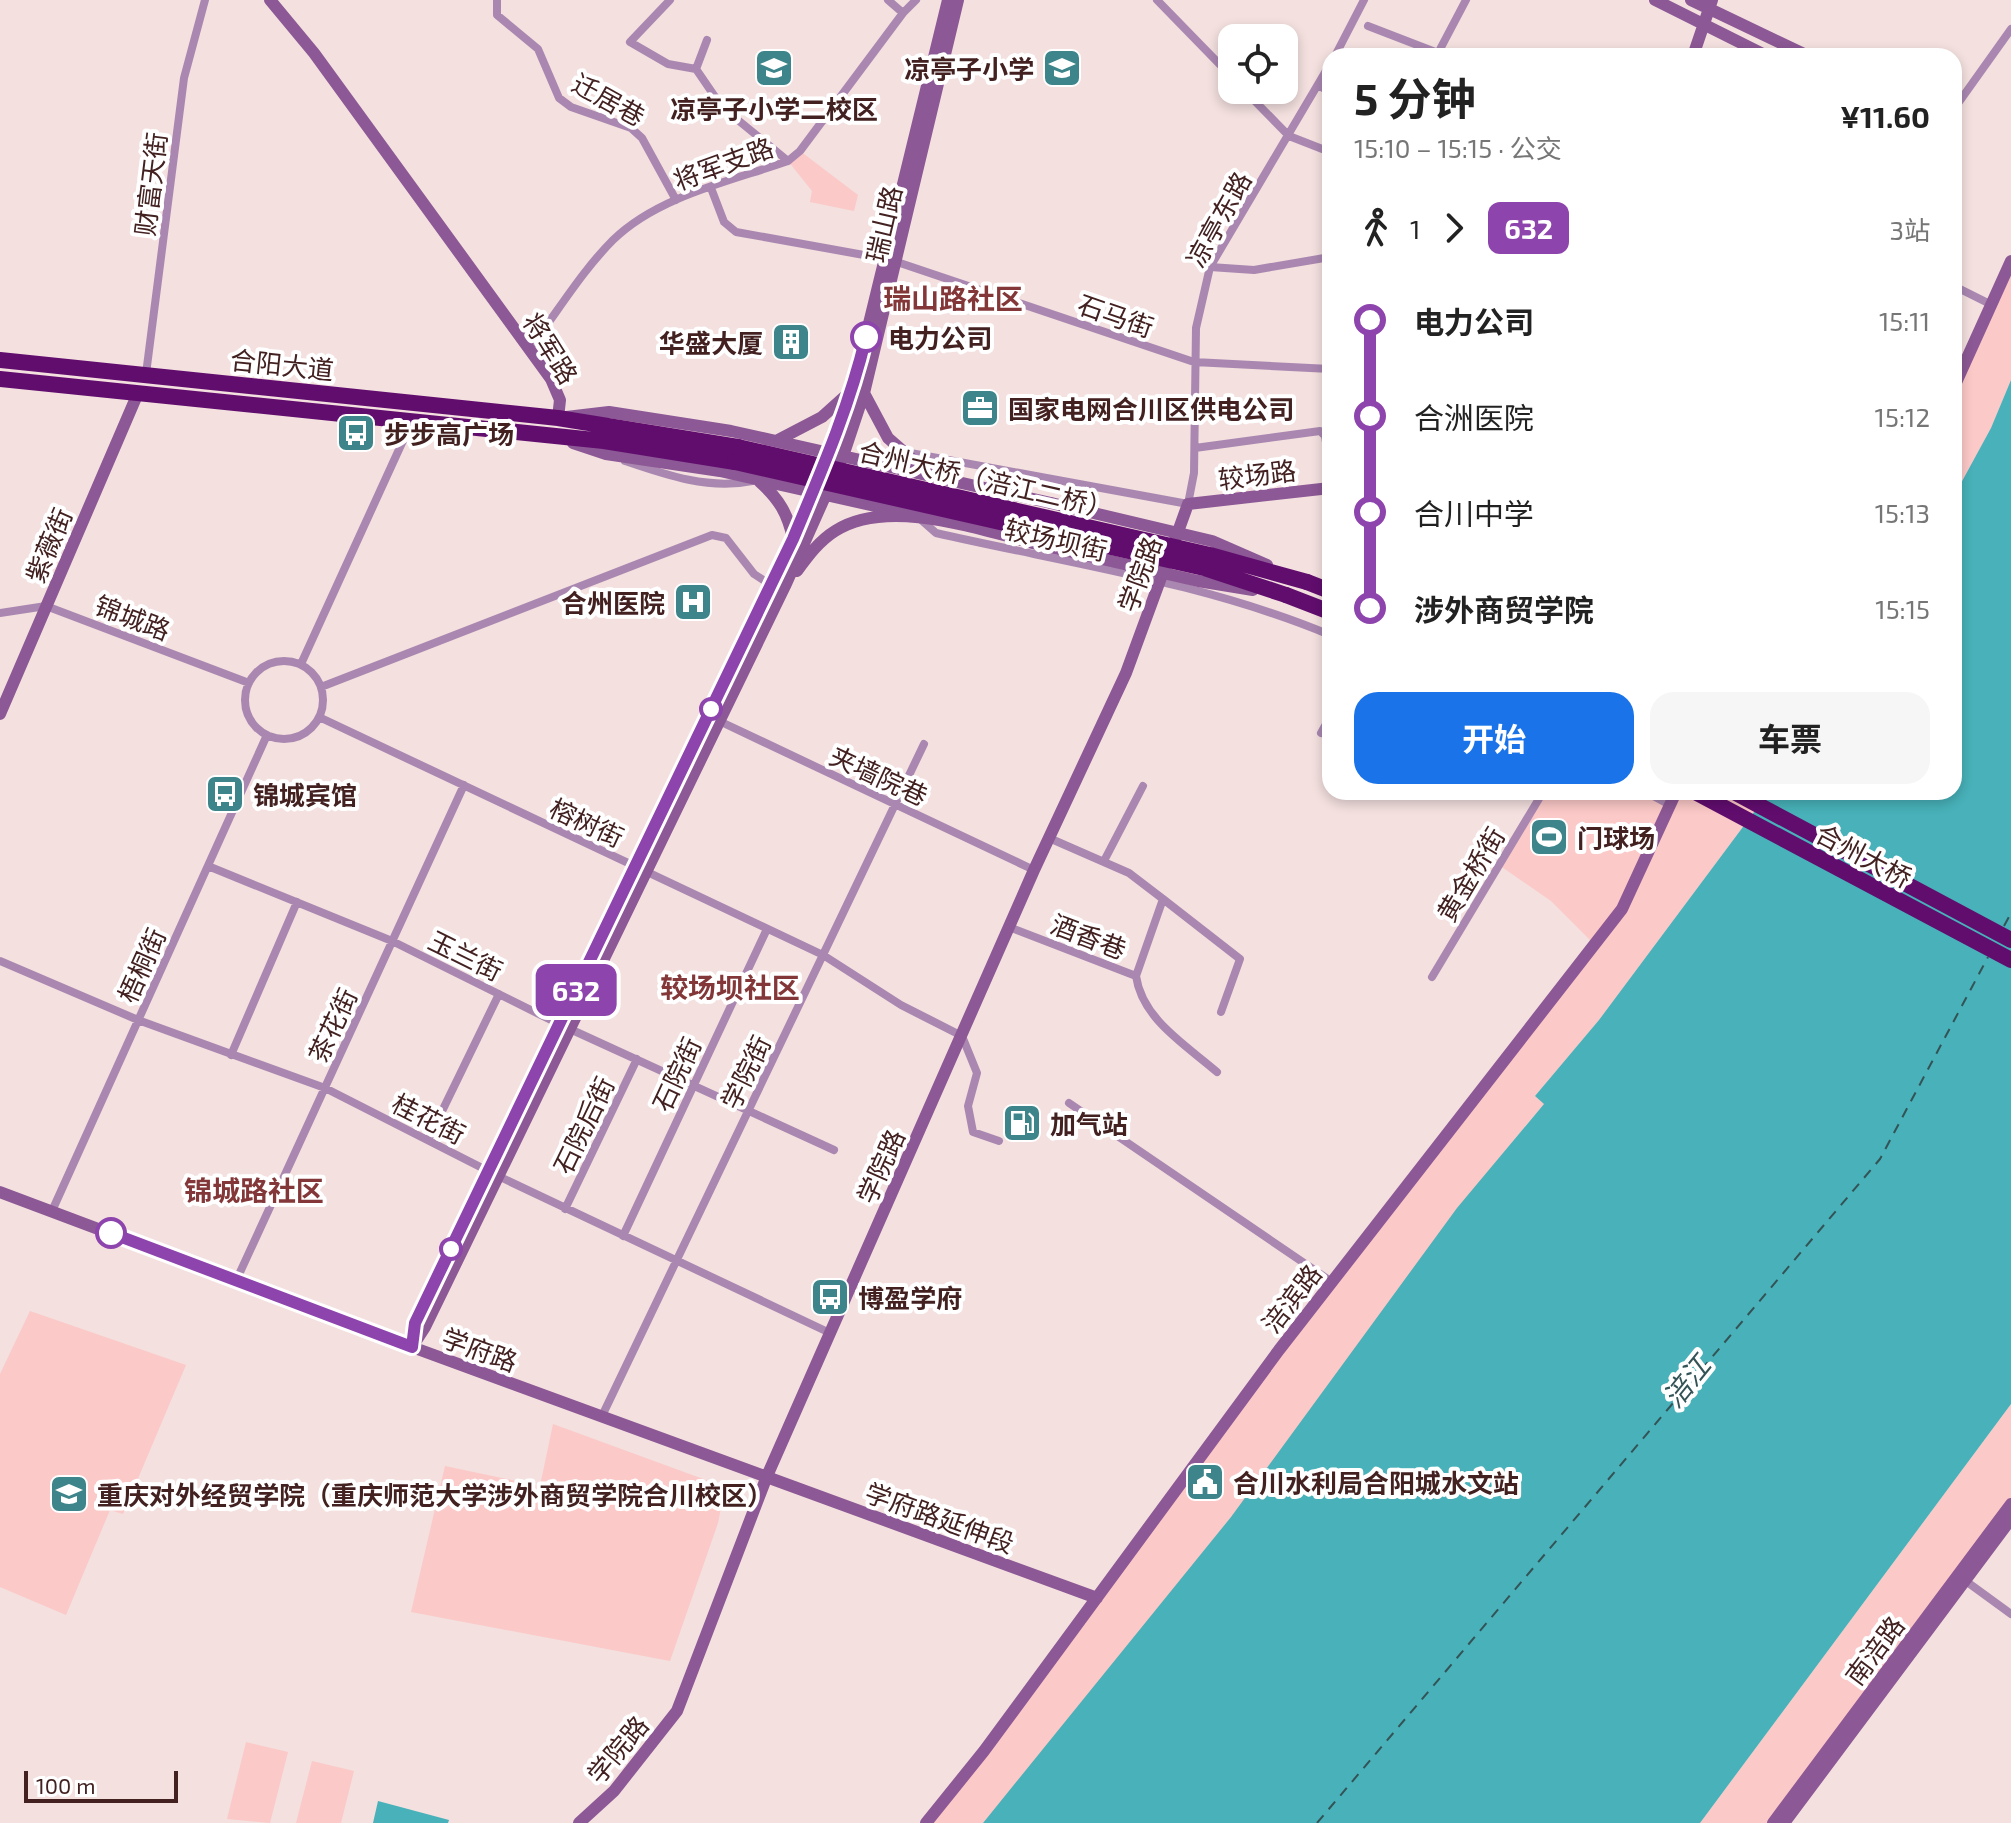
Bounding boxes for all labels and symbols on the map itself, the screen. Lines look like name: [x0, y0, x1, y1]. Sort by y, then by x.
school or university icon: 凉亭子小学二校区: [753, 47, 795, 89]
school or university icon: 凉亭子小学: [1041, 47, 1083, 89]
place label: 凉亭子小学: [904, 53, 1034, 84]
street label: 迁居巷: [567, 67, 651, 131]
place label: 凉亭子小学二校区: [670, 93, 878, 124]
street label: 财富天街: [128, 130, 172, 238]
street label: 将军支路: [669, 131, 777, 195]
street label: 凉亭东路: [1179, 166, 1257, 272]
street label: 瑞山路: [859, 183, 907, 265]
district label: 瑞山路社区: [883, 281, 1023, 315]
street label: 石马街: [1074, 288, 1158, 342]
street label: 将军路: [517, 307, 585, 389]
building icon: 华盛大厦: [770, 321, 812, 363]
marker: 电力公司: [851, 322, 881, 352]
place label: 电力公司: [888, 322, 992, 353]
place label: 华盛大厦: [659, 327, 763, 358]
street label: 合阳大道: [229, 343, 335, 385]
office icon: 国家电网合川区供电公司: [959, 387, 1001, 429]
place label: 国家电网合川区供电公司: [1008, 393, 1294, 424]
bus stop icon: 步步高广场: [335, 412, 377, 454]
place label: 步步高广场: [384, 418, 514, 449]
street label: 合州大桥（涪江二桥）: [856, 435, 1116, 523]
street label: 较场路: [1216, 454, 1298, 494]
street label: 紫薇街: [18, 503, 78, 587]
street label: 较场坝街: [1002, 512, 1110, 566]
street label: 学院路: [1111, 532, 1167, 616]
hospital icon: 合州医院: [672, 581, 714, 623]
place label: 合州医院: [561, 587, 665, 618]
street label: 锦城路: [91, 589, 175, 645]
unlabelled marker: [700, 698, 722, 720]
street label: 夹墙院巷: [825, 739, 933, 811]
bus stop icon: 锦城宾馆: [204, 773, 246, 815]
place label: 锦城宾馆: [253, 779, 357, 810]
street label: 榕树街: [545, 791, 629, 853]
sports icon: 门球场: [1528, 816, 1570, 858]
street label: 合州大桥: [1811, 817, 1917, 893]
street label: 黄金桥街: [1430, 821, 1510, 927]
place label: 门球场: [1577, 822, 1655, 853]
street label: 酒香巷: [1047, 908, 1131, 964]
street label: 梧桐街: [111, 923, 171, 1007]
street label: 玉兰街: [424, 924, 508, 986]
line badge: 632: [530, 964, 622, 1016]
district label: 较场坝社区: [660, 970, 800, 1004]
street label: 茶花街: [301, 983, 363, 1067]
street label: 学院街: [714, 1030, 776, 1114]
street label: 石院街: [645, 1032, 707, 1116]
street label: 石院后街: [546, 1071, 620, 1179]
street label: 桂花街: [387, 1086, 471, 1150]
fuel station icon: 加气站: [1001, 1102, 1043, 1144]
place label: 加气站: [1050, 1108, 1128, 1139]
street label: 学院路: [850, 1124, 910, 1208]
district label: 锦城路社区: [184, 1173, 324, 1207]
unlabelled marker: [96, 1218, 126, 1248]
unlabelled marker: [440, 1238, 462, 1260]
street label: 涪滨路: [1255, 1258, 1327, 1338]
bus stop icon: 博盈学府: [809, 1276, 851, 1318]
place label: 博盈学府: [858, 1282, 962, 1313]
street label: 学府路: [438, 1321, 522, 1377]
water label: 涪江: [1655, 1346, 1719, 1413]
public building icon: 合川水利局合阳城水文站: [1184, 1461, 1226, 1503]
place label: 合川水利局合阳城水文站: [1233, 1467, 1519, 1498]
school or university icon: 重庆对外经贸学院（重庆师范大学涉外商贸学院合川校区）: [48, 1473, 90, 1515]
street label: 学府路延伸段: [861, 1476, 1019, 1558]
place label: 重庆对外经贸学院（重庆师范大学涉外商贸学院合川校区）: [97, 1479, 773, 1510]
street label: 南涪路: [1838, 1610, 1910, 1690]
street label: 学院路: [580, 1709, 654, 1789]
scale bar: [24, 1767, 178, 1803]

